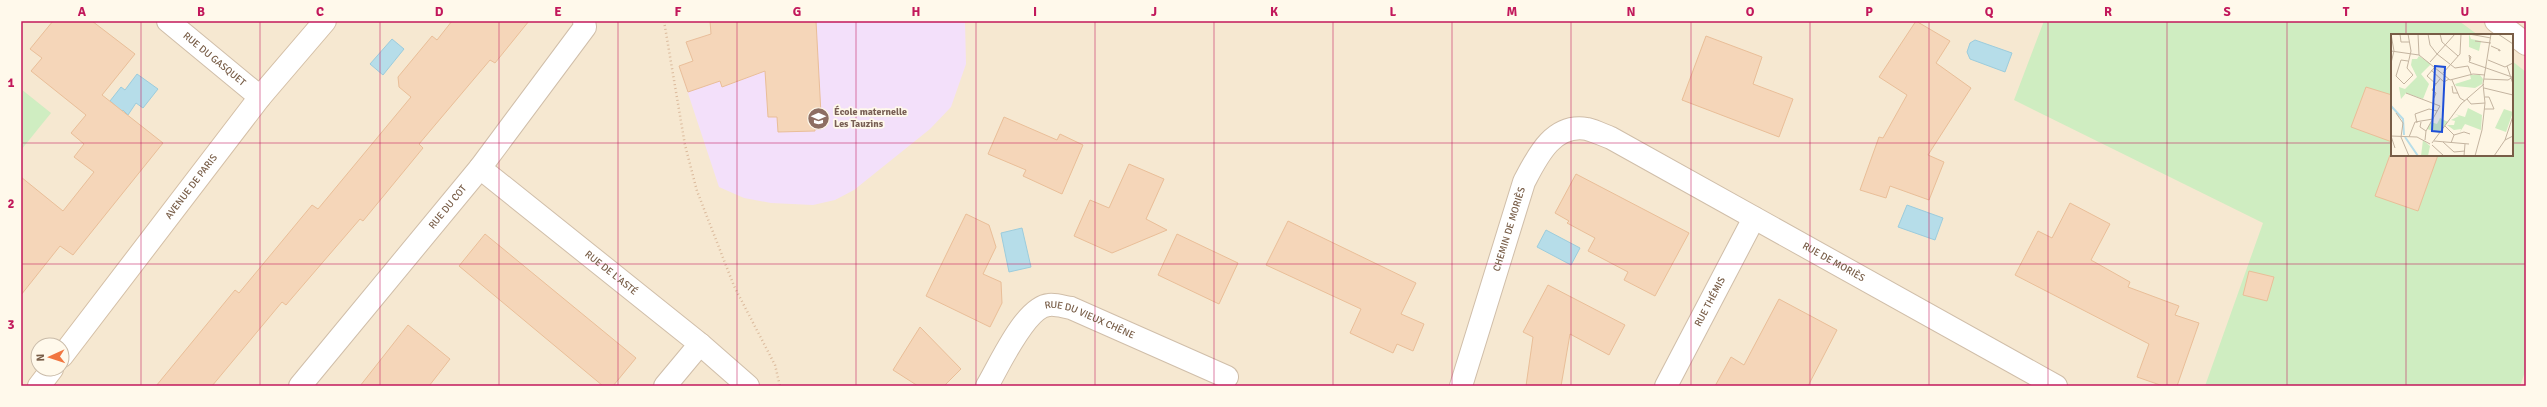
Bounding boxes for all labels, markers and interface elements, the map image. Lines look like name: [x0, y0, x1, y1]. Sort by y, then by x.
text: A: [78, 4, 87, 20]
text: B: [197, 4, 205, 20]
text: C: [316, 4, 324, 20]
text: D: [435, 4, 444, 20]
text: E: [554, 4, 562, 20]
text: F: [675, 4, 682, 20]
text: G: [793, 4, 801, 20]
text: H: [912, 4, 920, 20]
text: I: [1033, 4, 1037, 20]
text: J: [1151, 4, 1157, 20]
text: K: [1270, 4, 1278, 20]
text: L: [1390, 4, 1397, 20]
text: M: [1507, 4, 1518, 20]
text: N: [1626, 4, 1636, 20]
text: O: [1746, 4, 1755, 20]
text: P: [1865, 4, 1873, 20]
text: Q: [1985, 4, 1994, 20]
text: R: [2104, 4, 2112, 20]
text: S: [2223, 4, 2231, 20]
text: T: [2343, 4, 2350, 20]
text: U: [2461, 4, 2469, 20]
street label: RUE DU GASQUET: [180, 30, 248, 89]
inset map: [2391, 34, 2513, 156]
text: 1: [7, 75, 15, 91]
school or university icon: École maternelle Les Tauzins: [806, 105, 832, 131]
place label: École maternelle Les Tauzins: [834, 105, 907, 130]
street label: AVENUE DE PARIS: [163, 152, 220, 222]
street label: RUE DU COT: [426, 183, 469, 231]
street label: CHEMIN DE MORIÈS: [1491, 185, 1528, 273]
text: 2: [7, 196, 15, 212]
street label: RUE DE MORIÈS: [1800, 240, 1867, 284]
street label: RUE DE L'ASTÉ: [582, 248, 641, 298]
street label: RUE THÉMIS: [1692, 275, 1728, 329]
street label: RUE DU VIEUX CHÊNE: [1044, 299, 1137, 342]
text: 3: [7, 317, 15, 333]
north arrow: [30, 337, 70, 377]
text: N: [34, 353, 47, 362]

